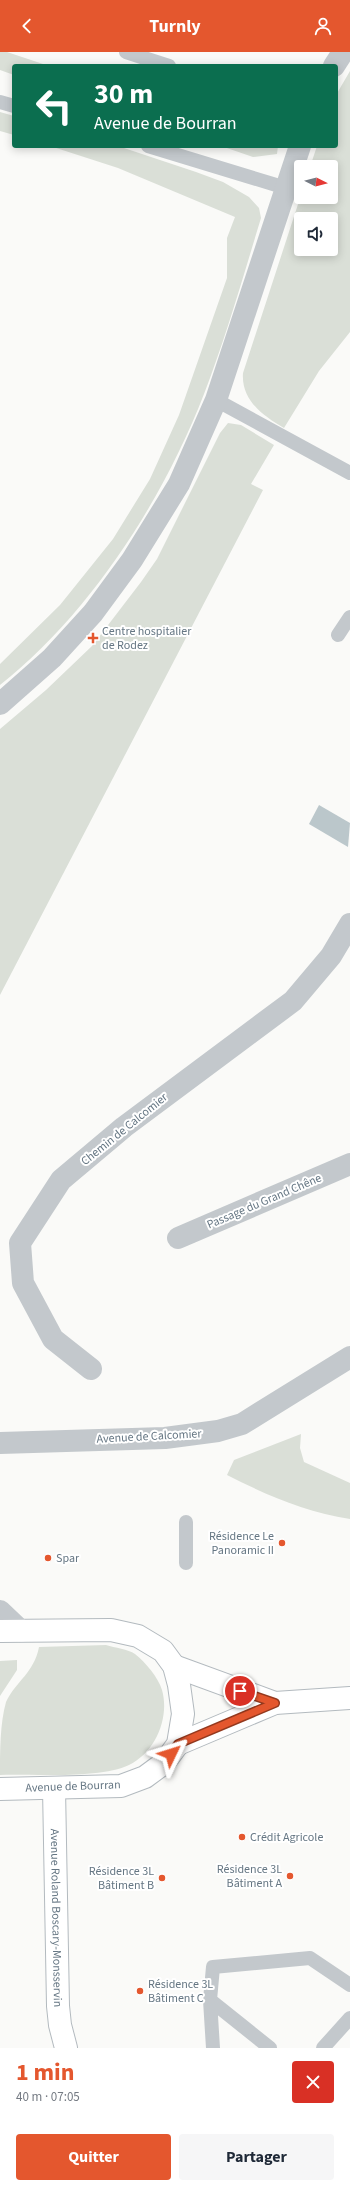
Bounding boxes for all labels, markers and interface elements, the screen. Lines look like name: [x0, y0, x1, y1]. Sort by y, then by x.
text: Turnly: [149, 14, 201, 39]
icon: back: [16, 15, 38, 37]
icon: person: [312, 15, 334, 37]
text: 30 m: [94, 74, 153, 114]
icon: left: [28, 80, 80, 132]
text: Avenue de Bourran: [94, 111, 237, 136]
north arrow: [294, 160, 338, 204]
map controls: [294, 160, 338, 256]
button: sound: [294, 212, 338, 256]
place label: Centre hospitalier de Rodez: [102, 623, 192, 654]
marker: Centre hospitalier de Rodez: [87, 632, 99, 644]
street label: Chemin de Calcomier: [77, 1089, 172, 1170]
street label: Passage du Grand Chêne: [204, 1170, 324, 1233]
street label: Avenue de Calcomier: [96, 1425, 203, 1448]
place label: Résidence Le Panoramic II: [209, 1528, 274, 1559]
marker: Résidence Le Panoramic II: [277, 1538, 287, 1548]
place label: Spar: [56, 1550, 80, 1567]
marker: Spar: [43, 1553, 53, 1563]
pin: [223, 1674, 257, 1708]
icon: arrive: [229, 1680, 251, 1702]
position arrow: [150, 1733, 192, 1775]
street label: Avenue de Bourran: [25, 1776, 121, 1797]
street label: Avenue Roland Boscary-Monsservin: [46, 1828, 66, 2007]
place label: Crédit Agricole: [250, 1829, 323, 1846]
marker: Crédit Agricole: [237, 1832, 247, 1842]
place label: Résidence 3L Bâtiment A: [217, 1861, 282, 1892]
place label: Résidence 3L Bâtiment B: [89, 1863, 154, 1894]
marker: Résidence 3L Bâtiment A: [285, 1871, 295, 1881]
marker: Résidence 3L Bâtiment B: [157, 1873, 167, 1883]
place label: Résidence 3L Bâtiment C: [148, 1976, 213, 2007]
marker: Résidence 3L Bâtiment C: [135, 1986, 145, 1996]
text: 1 min: [16, 2055, 74, 2090]
button: close: [292, 2061, 334, 2103]
text: 40 m · 07:05: [16, 2088, 80, 2106]
button: Quitter: [16, 2134, 171, 2180]
button: Partager: [179, 2134, 334, 2180]

